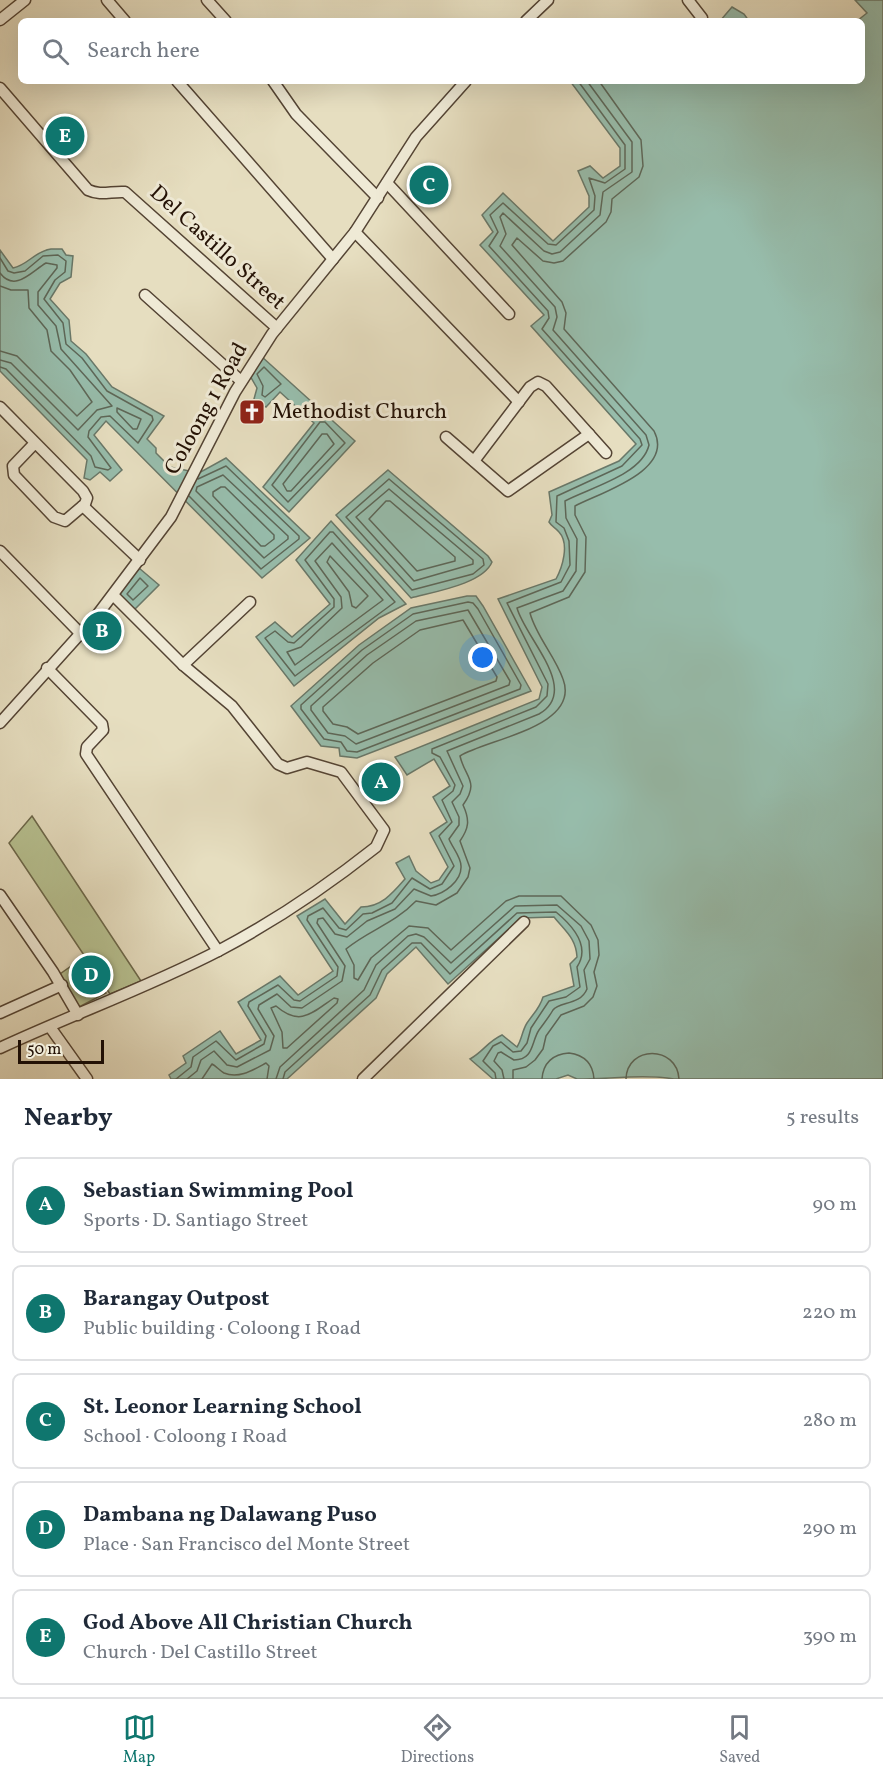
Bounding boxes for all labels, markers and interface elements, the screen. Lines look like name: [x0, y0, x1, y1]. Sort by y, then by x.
search box: [18, 18, 865, 84]
icon: search: [39, 35, 72, 68]
text: Search here: [87, 36, 200, 67]
pin: E: [46, 114, 84, 158]
pin: C: [410, 162, 448, 207]
street label: Del Castillo Street: [142, 178, 292, 318]
street label: Coloong 1 Road: [158, 337, 256, 481]
church icon: Methodist Church: [237, 397, 267, 427]
place label: Methodist Church: [272, 397, 447, 428]
pin: B: [82, 608, 122, 654]
your location: [468, 643, 497, 672]
pin: A: [362, 760, 400, 804]
pin: D: [72, 952, 110, 998]
scale bar: [18, 1037, 104, 1064]
text: 50 m: [27, 1039, 61, 1061]
text: Nearby: [24, 1100, 113, 1136]
text: 5 results: [786, 1104, 859, 1132]
text: Sebastian Swimming Pool: [83, 1176, 353, 1207]
text: A: [38, 1191, 53, 1219]
text: 90 m: [813, 1191, 857, 1219]
text: Sports · D. Santiago Street: [83, 1207, 308, 1235]
text: Barangay Outpost: [83, 1284, 269, 1315]
text: B: [39, 1299, 52, 1327]
text: 220 m: [802, 1299, 857, 1327]
text: Public building · Coloong 1 Road: [83, 1315, 361, 1343]
text: St. Leonor Learning School: [83, 1392, 362, 1423]
text: C: [39, 1407, 52, 1435]
text: 280 m: [802, 1407, 857, 1435]
text: School · Coloong 1 Road: [83, 1423, 287, 1451]
text: Dambana ng Dalawang Puso: [83, 1500, 377, 1531]
text: D: [38, 1515, 53, 1543]
text: 290 m: [802, 1515, 857, 1543]
text: Place · San Francisco del Monte Street: [83, 1531, 410, 1559]
text: God Above All Christian Church: [83, 1608, 413, 1639]
text: E: [39, 1623, 52, 1651]
text: 390 m: [803, 1623, 857, 1651]
text: Church · Del Castillo Street: [83, 1639, 318, 1667]
tab: Map: [123, 1711, 156, 1769]
tab: Directions: [401, 1711, 474, 1769]
tab: Saved: [719, 1711, 760, 1769]

